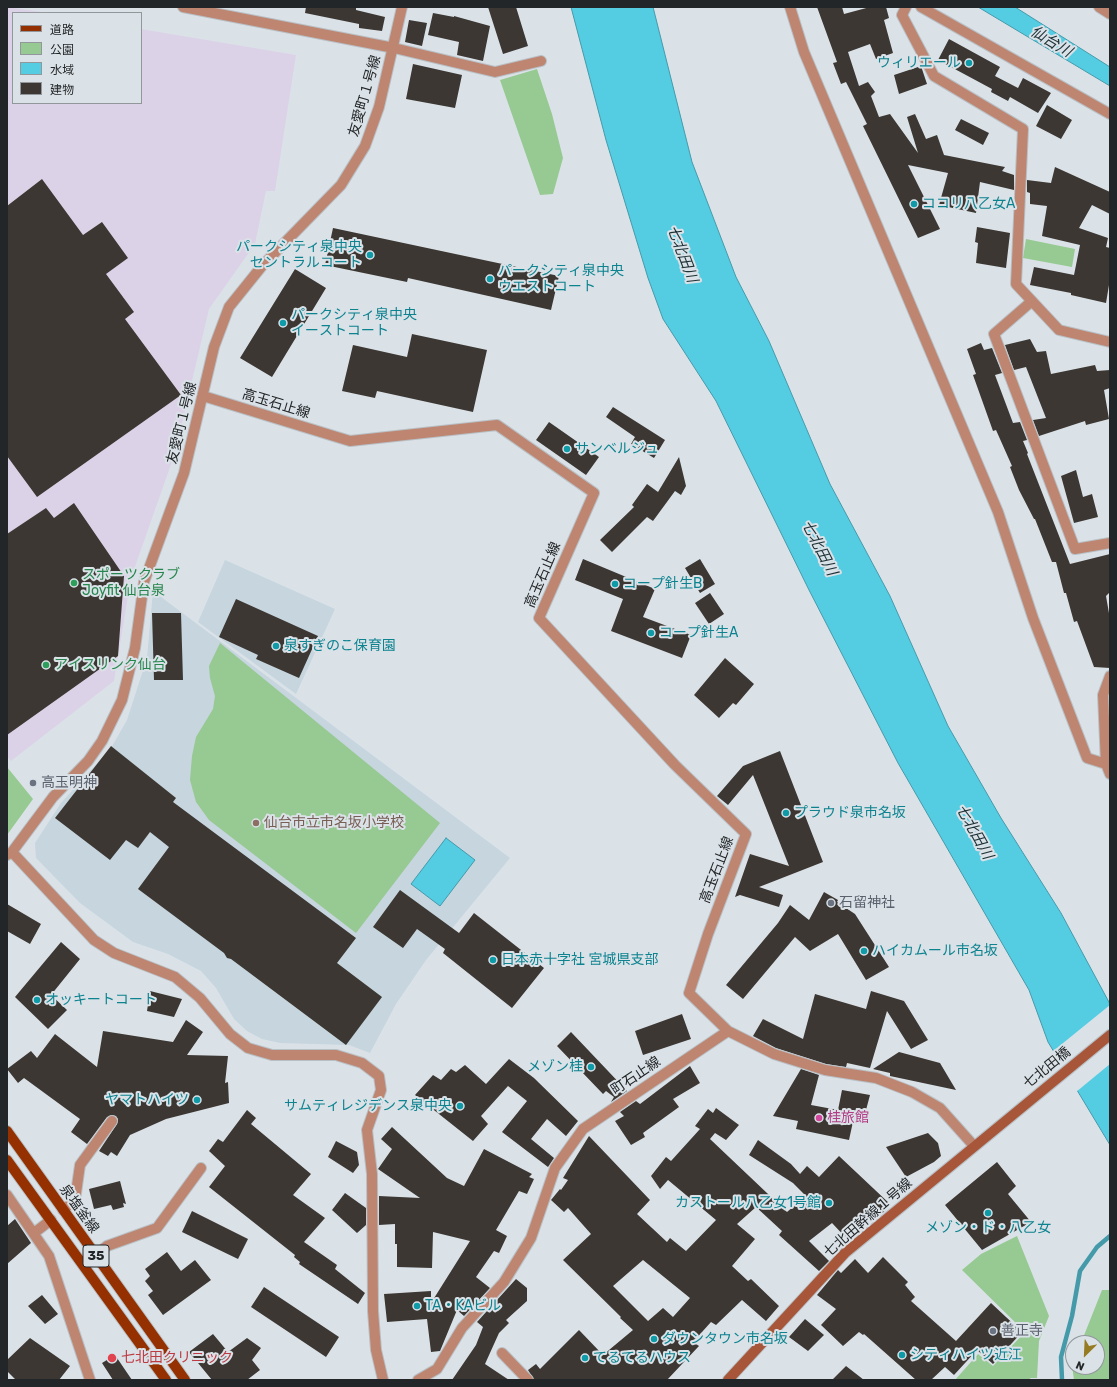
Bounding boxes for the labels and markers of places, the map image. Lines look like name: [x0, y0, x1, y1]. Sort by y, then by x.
place label: ウィリエール: [877, 55, 961, 71]
marker: ウィリエール: [964, 58, 974, 68]
place label: ココリ八乙女A: [922, 196, 1015, 212]
marker: ココリ八乙女A: [909, 199, 919, 209]
place label: パークシティ泉中央 セントラルコート: [236, 239, 362, 272]
marker: パークシティ泉中央 セントラルコート: [365, 250, 375, 260]
place label: パークシティ泉中央 ウエストコート: [498, 263, 624, 296]
marker: パークシティ泉中央 ウエストコート: [485, 274, 495, 284]
place label: パークシティ泉中央 イーストコート: [291, 307, 417, 340]
marker: パークシティ泉中央 イーストコート: [278, 318, 288, 328]
place label: サンベルジュ: [575, 441, 659, 457]
marker: サンベルジュ: [562, 444, 572, 454]
place label: スポーツクラブ Joyfit 仙台泉: [82, 567, 180, 600]
place label: コープ針生B: [623, 576, 702, 592]
marker: スポーツクラブ Joyfit 仙台泉: [69, 578, 79, 588]
marker: コープ針生B: [610, 579, 620, 589]
place label: コープ針生A: [659, 625, 738, 641]
marker: コープ針生A: [646, 628, 656, 638]
place label: 泉すぎのこ保育園: [284, 638, 396, 654]
marker: 泉すぎのこ保育園: [271, 641, 281, 651]
place label: アイスリンク仙台: [54, 657, 166, 673]
marker: アイスリンク仙台: [41, 660, 51, 670]
place label: 高玉明神: [41, 775, 97, 791]
marker: 高玉明神: [28, 778, 38, 788]
place label: プラウド泉市名坂: [794, 805, 906, 821]
marker: プラウド泉市名坂: [781, 808, 791, 818]
place label: 仙台市立市名坂小学校: [264, 815, 404, 831]
marker: 仙台市立市名坂小学校: [251, 818, 261, 828]
place label: 石留神社: [839, 895, 895, 911]
marker: 石留神社: [826, 898, 836, 908]
place label: ハイカムール市名坂: [872, 943, 998, 959]
marker: ハイカムール市名坂: [859, 946, 869, 956]
place label: 日本赤十字社 宮城県支部: [501, 952, 658, 968]
marker: 日本赤十字社 宮城県支部: [488, 955, 498, 965]
place label: オッキートコート: [45, 992, 157, 1008]
marker: オッキートコート: [32, 995, 42, 1005]
place label: メゾン桂: [527, 1059, 583, 1075]
marker: メゾン桂: [586, 1062, 596, 1072]
place label: ヤマトハイツ: [105, 1092, 189, 1108]
marker: ヤマトハイツ: [192, 1095, 202, 1105]
place label: サムティレジデンス泉中央: [284, 1098, 452, 1114]
marker: サムティレジデンス泉中央: [455, 1101, 465, 1111]
place label: 桂旅館: [827, 1110, 869, 1126]
marker: 桂旅館: [814, 1113, 824, 1123]
place label: カストール八乙女1号館: [675, 1195, 821, 1211]
marker: カストール八乙女1号館: [824, 1198, 834, 1208]
marker: メゾン・ド・八乙女: [983, 1208, 993, 1218]
place label: メゾン・ド・八乙女: [925, 1220, 1051, 1236]
place label: TA・KAビル: [425, 1298, 501, 1314]
marker: TA・KAビル: [412, 1301, 422, 1311]
place label: 善正寺: [1001, 1323, 1043, 1339]
marker: 善正寺: [988, 1326, 998, 1336]
place label: ダウンタウン市名坂: [662, 1331, 788, 1347]
marker: ダウンタウン市名坂: [649, 1334, 659, 1344]
place label: シティハイツ近江: [910, 1347, 1022, 1363]
place label: 七北田クリニック: [121, 1350, 233, 1366]
place label: てるてるハウス: [593, 1350, 691, 1366]
marker: シティハイツ近江: [897, 1350, 907, 1360]
marker: 七北田クリニック: [106, 1352, 118, 1364]
marker: てるてるハウス: [580, 1353, 590, 1363]

